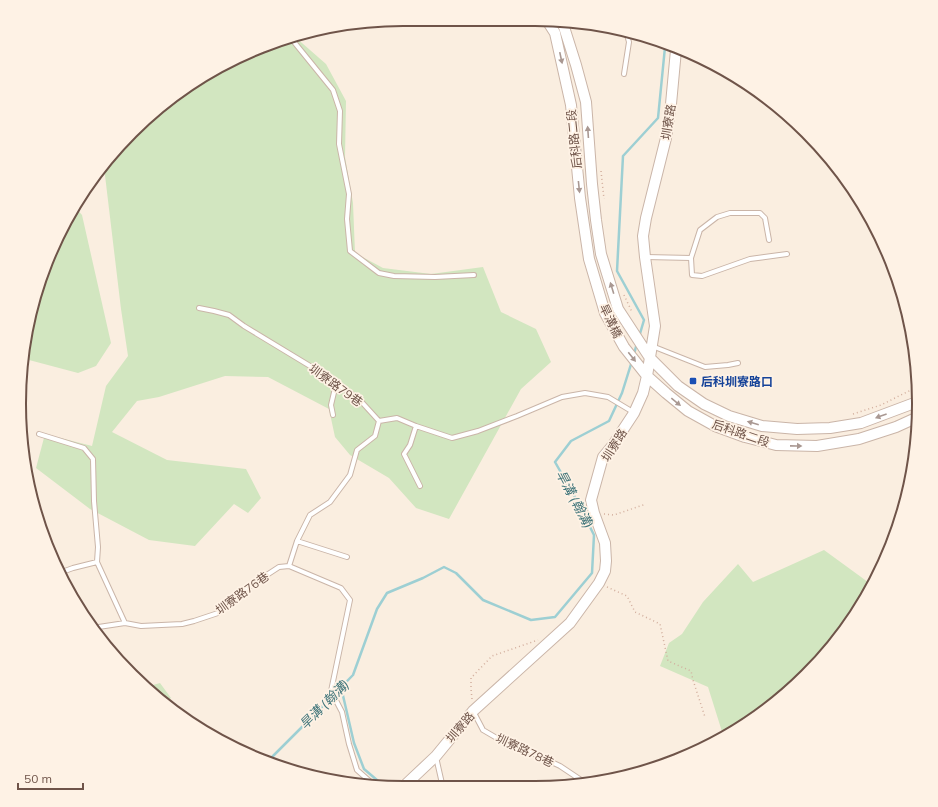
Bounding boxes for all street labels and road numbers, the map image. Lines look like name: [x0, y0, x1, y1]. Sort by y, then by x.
street label: 圳寮路: [658, 103, 678, 141]
street label: 后科路二段: [563, 108, 585, 170]
street label: 旱溝橋: [597, 302, 625, 340]
street label: 圳寮路79巷: [306, 361, 366, 409]
street label: 后科路二段: [710, 416, 772, 450]
street label: 圳寮路: [598, 426, 630, 464]
street label: 圳寮路76巷: [212, 569, 272, 617]
street label: 圳寮路: [443, 708, 477, 746]
street label: 圳寮路78巷: [494, 730, 556, 770]

